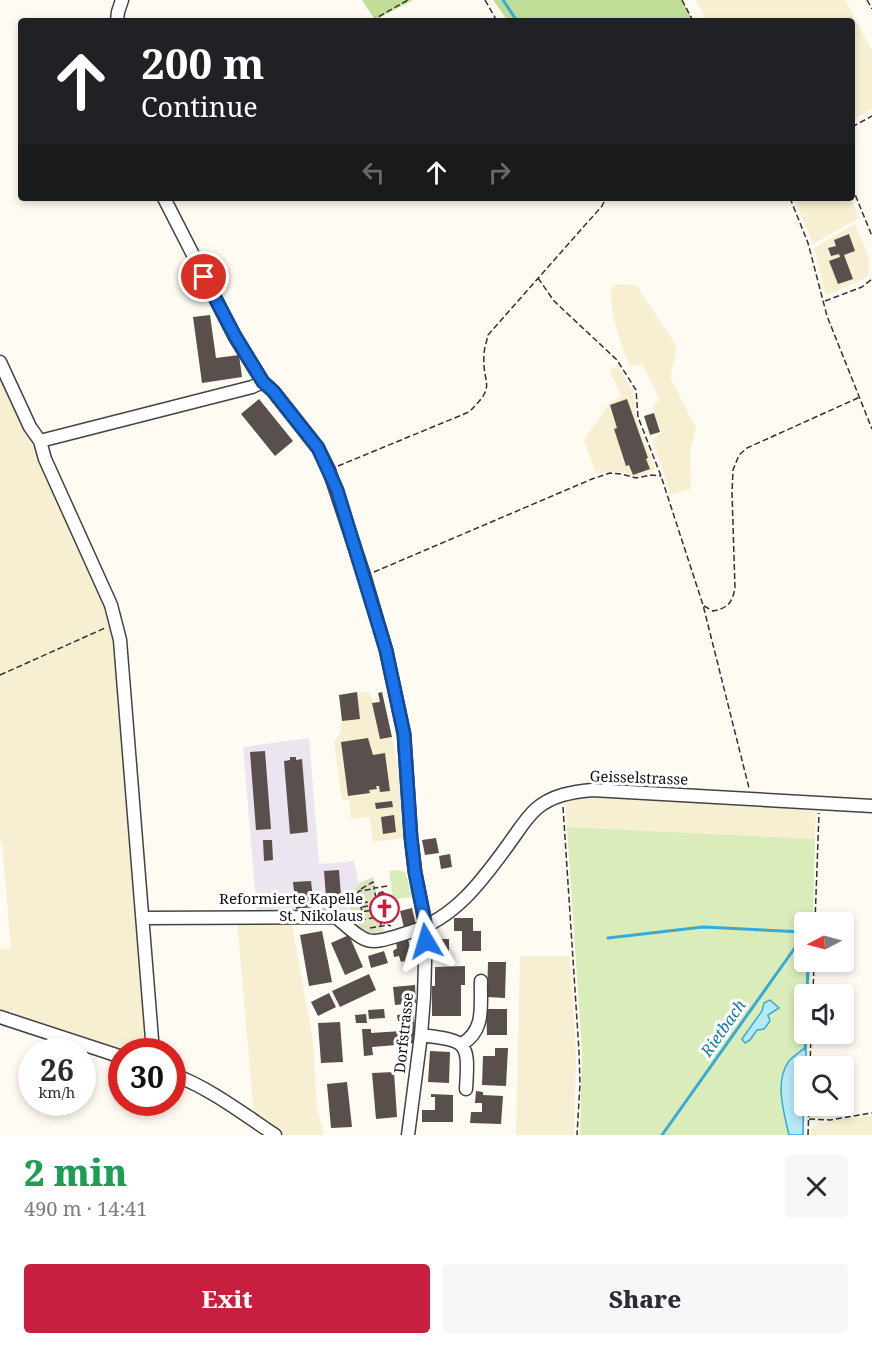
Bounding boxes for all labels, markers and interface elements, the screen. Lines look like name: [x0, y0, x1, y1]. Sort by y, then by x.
text: 200 m: [141, 34, 265, 91]
icon: ahead: [42, 42, 120, 120]
text: Continue: [141, 88, 258, 125]
icon: left: [357, 156, 390, 189]
icon: ahead: [420, 156, 453, 189]
icon: right: [483, 156, 516, 189]
pin: [178, 251, 229, 302]
icon: arrive: [187, 260, 220, 293]
street label: Geisselstrasse: [589, 765, 689, 789]
place label: Reformierte Kapelle St. Nikolaus: [219, 888, 363, 925]
church icon: Reformierte Kapelle St. Nikolaus: [368, 892, 400, 924]
position arrow: [394, 909, 458, 973]
north arrow: [794, 912, 854, 972]
map controls: [794, 912, 854, 1116]
button: sound: [794, 984, 854, 1044]
street label: Dorfstrasse: [389, 992, 417, 1074]
water label: Rietbach: [695, 995, 751, 1062]
speed limit sign: 30: [108, 1038, 186, 1116]
text: 26: [40, 1049, 74, 1090]
button: search: [794, 1056, 854, 1116]
text: km/h: [39, 1082, 75, 1102]
text: 2 min: [24, 1148, 127, 1197]
button: close: [785, 1155, 848, 1218]
text: 490 m · 14:41: [24, 1195, 147, 1222]
button: Exit: [24, 1264, 430, 1333]
button: Share: [442, 1264, 848, 1333]

